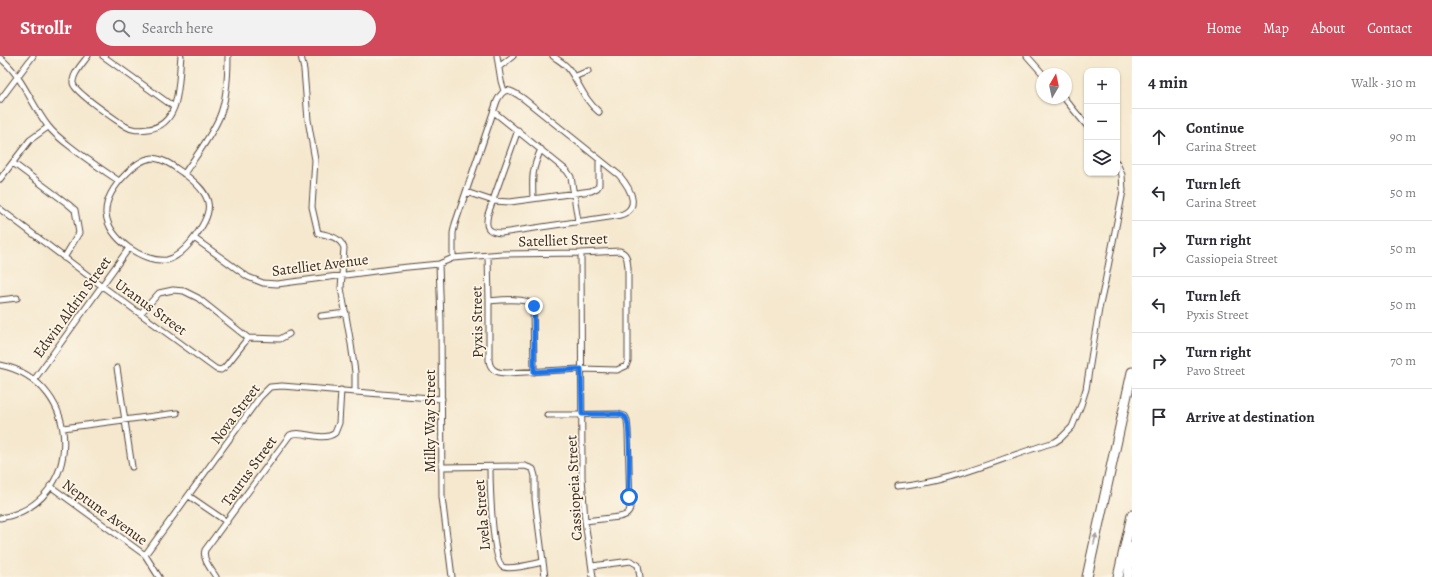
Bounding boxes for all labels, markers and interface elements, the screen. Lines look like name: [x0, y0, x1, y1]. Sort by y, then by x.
search box: [96, 10, 376, 46]
text: Strollr: [20, 15, 72, 41]
icon: search: [110, 17, 132, 39]
text: Search here: [142, 18, 213, 38]
text: Home: [1206, 19, 1241, 38]
text: Map: [1263, 19, 1289, 38]
text: About: [1311, 19, 1345, 38]
text: Contact: [1367, 19, 1412, 38]
north arrow: [1036, 68, 1072, 104]
map controls: [1084, 68, 1120, 176]
button: +: [1084, 68, 1120, 104]
text: 4 min: [1148, 71, 1188, 94]
text: Walk · 310 m: [1351, 74, 1416, 91]
button: −: [1084, 104, 1120, 140]
text: Continue: [1186, 118, 1244, 138]
icon: ahead: [1148, 126, 1170, 148]
text: 90 m: [1390, 128, 1416, 145]
text: Carina Street: [1186, 138, 1257, 155]
button: layers: [1084, 140, 1120, 176]
text: Turn left: [1186, 174, 1241, 194]
icon: left: [1148, 182, 1170, 204]
text: 50 m: [1390, 184, 1416, 201]
text: Carina Street: [1186, 194, 1257, 211]
street label: Satelliet Street: [518, 228, 608, 252]
text: Turn right: [1186, 230, 1251, 250]
icon: right: [1148, 238, 1170, 260]
text: 50 m: [1390, 240, 1416, 257]
street label: Satelliet Avenue: [271, 249, 370, 281]
text: Cassiopeia Street: [1186, 250, 1278, 267]
street label: Edwin Aldrin Street: [28, 252, 116, 362]
street label: Uranus Street: [111, 274, 191, 340]
street label: Pyxis Street: [466, 286, 488, 358]
text: Turn left: [1186, 286, 1241, 306]
icon: left: [1148, 294, 1170, 316]
text: 50 m: [1390, 296, 1416, 313]
route end: [525, 297, 543, 315]
text: Pyxis Street: [1186, 306, 1249, 323]
text: Turn right: [1186, 342, 1251, 362]
icon: right: [1148, 350, 1170, 372]
text: 70 m: [1390, 352, 1416, 369]
text: Pavo Street: [1186, 362, 1245, 379]
street label: Milky Way Street: [420, 369, 440, 473]
street label: Nova Street: [206, 380, 264, 448]
icon: arrive: [1148, 406, 1170, 428]
text: Arrive at destination: [1186, 407, 1315, 427]
street label: Taurus Street: [217, 432, 281, 510]
street label: Cassiopeia Street: [561, 435, 587, 541]
street label: Neptune Avenue: [58, 474, 152, 550]
street label: Lvela Street: [469, 479, 495, 551]
route start: [620, 488, 638, 506]
one-way arrow: [1093, 533, 1099, 545]

